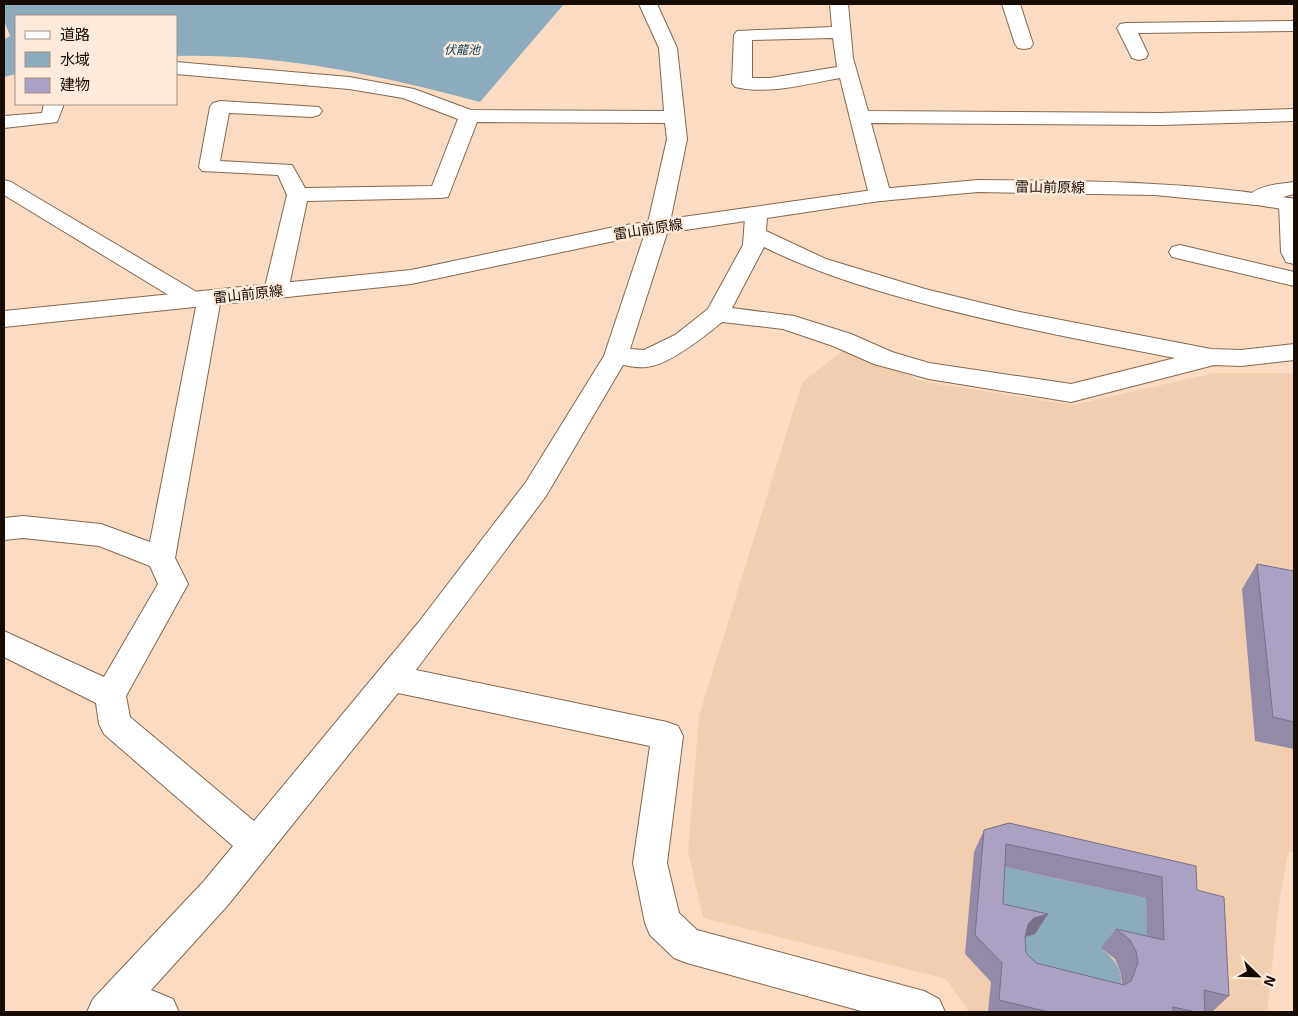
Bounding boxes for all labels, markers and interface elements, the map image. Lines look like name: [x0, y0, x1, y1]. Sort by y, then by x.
legend: [15, 15, 178, 105]
text: 道路: [60, 25, 90, 43]
water label: 伏龍池: [444, 42, 481, 56]
text: 水域: [60, 50, 90, 68]
text: 建物: [60, 75, 90, 93]
street label: 雷山前原線: [1015, 177, 1085, 196]
street label: 雷山前原線: [612, 215, 684, 242]
street label: 雷山前原線: [212, 281, 284, 306]
north arrow: [1233, 951, 1283, 1001]
text: N: [1261, 973, 1280, 989]

